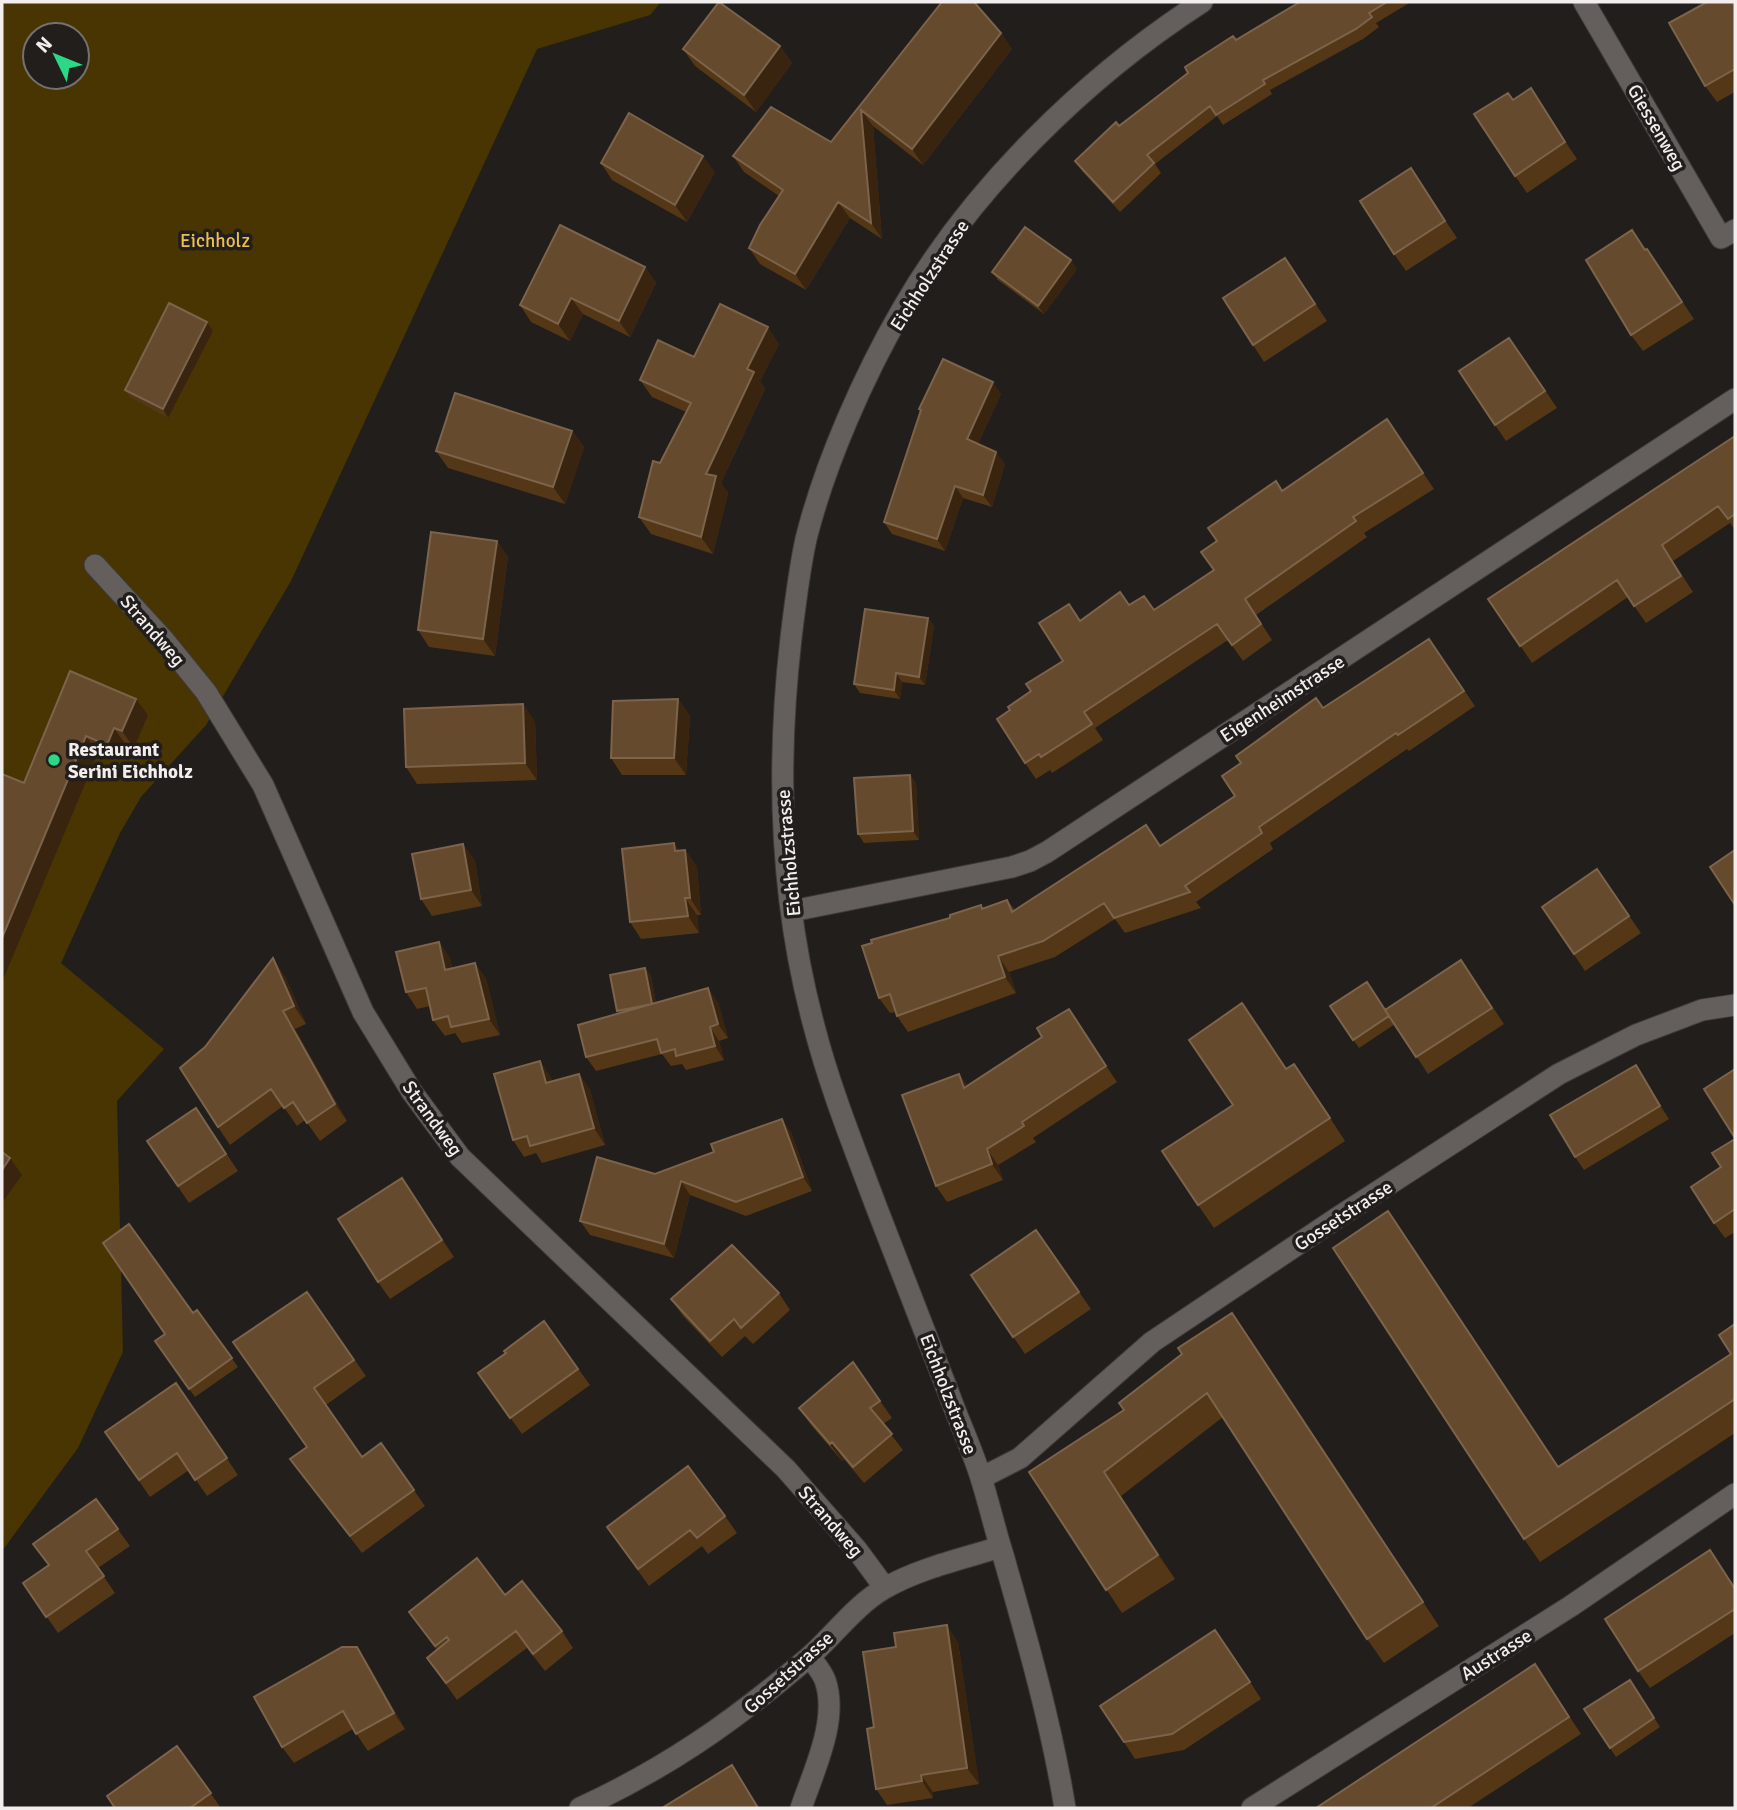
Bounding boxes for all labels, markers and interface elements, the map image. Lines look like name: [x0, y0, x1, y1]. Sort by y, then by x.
north arrow: [21, 21, 91, 91]
text: N: [31, 32, 58, 58]
street label: Giessenweg: [1622, 80, 1691, 175]
street label: Eichholzstrasse: [885, 216, 975, 336]
park label: Eichholz: [180, 229, 250, 253]
street label: Strandweg: [115, 590, 190, 671]
street label: Eigenheimstrasse: [1216, 650, 1349, 748]
place label: Restaurant Serini Eichholz: [68, 738, 193, 784]
marker: Restaurant Serini Eichholz: [46, 752, 62, 768]
street label: Eichholzstrasse: [771, 788, 807, 917]
street label: Strandweg: [397, 1076, 468, 1161]
street label: Gossetstrasse: [1290, 1175, 1397, 1257]
street label: Eichholzstrasse: [914, 1331, 982, 1458]
street label: Strandweg: [793, 1481, 868, 1562]
street label: Austrasse: [1457, 1624, 1537, 1686]
street label: Gossetstrasse: [739, 1626, 838, 1719]

